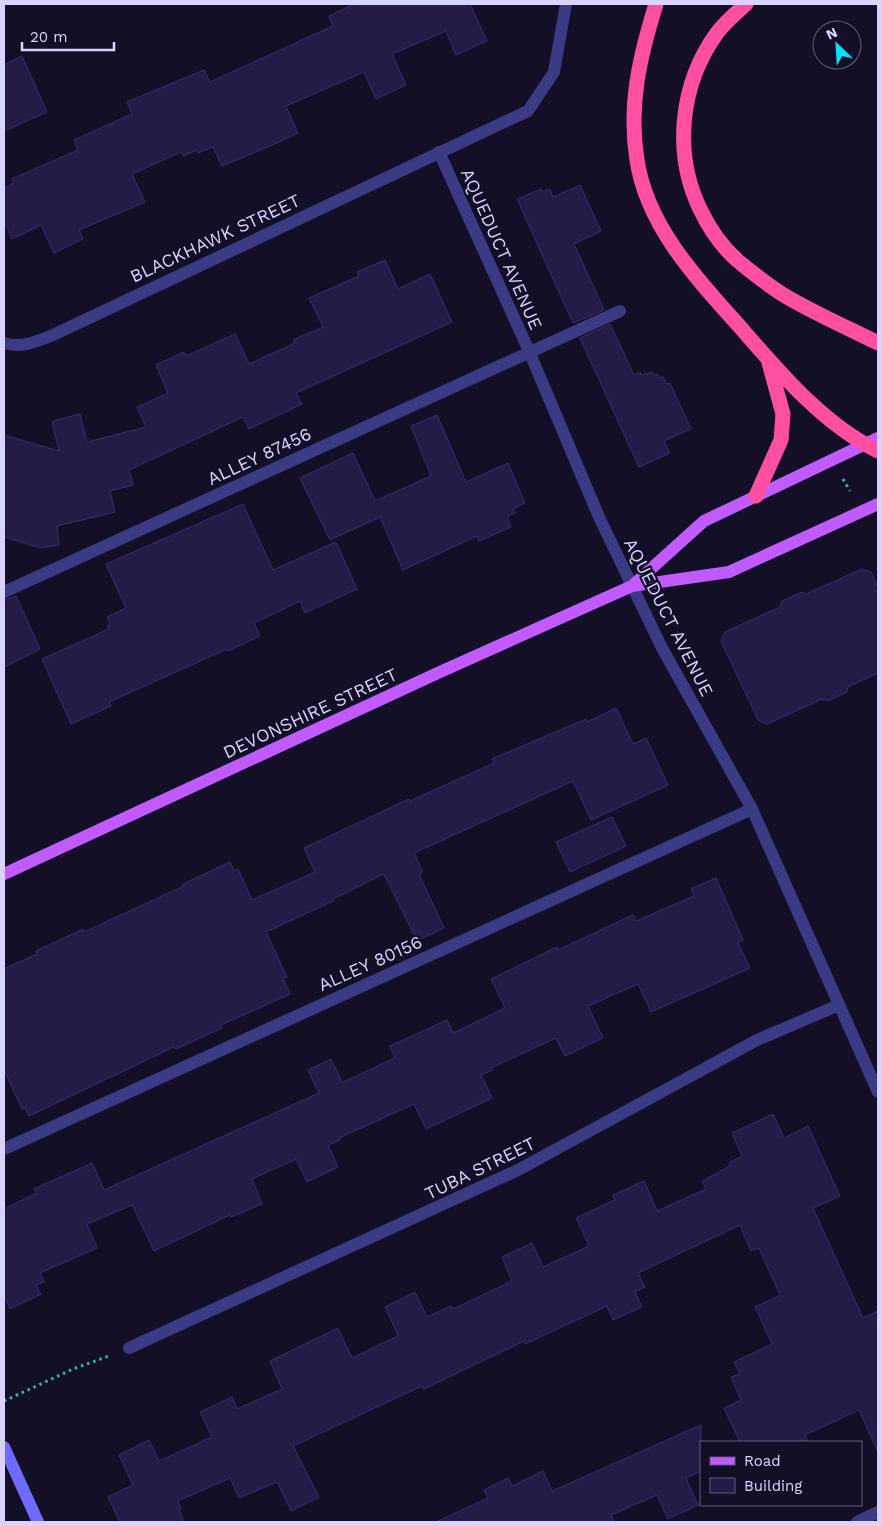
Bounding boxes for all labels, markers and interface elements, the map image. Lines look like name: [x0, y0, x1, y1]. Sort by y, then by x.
scale bar: [22, 20, 115, 52]
north arrow: [812, 20, 862, 70]
text: N: [823, 24, 840, 43]
text: 20 m: [30, 28, 68, 46]
street label: AQUEDUCT AVENUE: [457, 165, 547, 333]
street label: BLACKHAWK STREET: [127, 189, 303, 287]
street label: ALLEY 87456: [204, 423, 314, 489]
street label: AQUEDUCT AVENUE: [620, 535, 718, 699]
street label: DEVONSHIRE STREET: [220, 663, 401, 763]
street label: ALLEY 80156: [315, 931, 425, 995]
street label: TUBA STREET: [421, 1132, 539, 1204]
legend: [700, 1441, 862, 1506]
text: Road: [744, 1452, 781, 1470]
text: Building: [744, 1477, 802, 1495]

